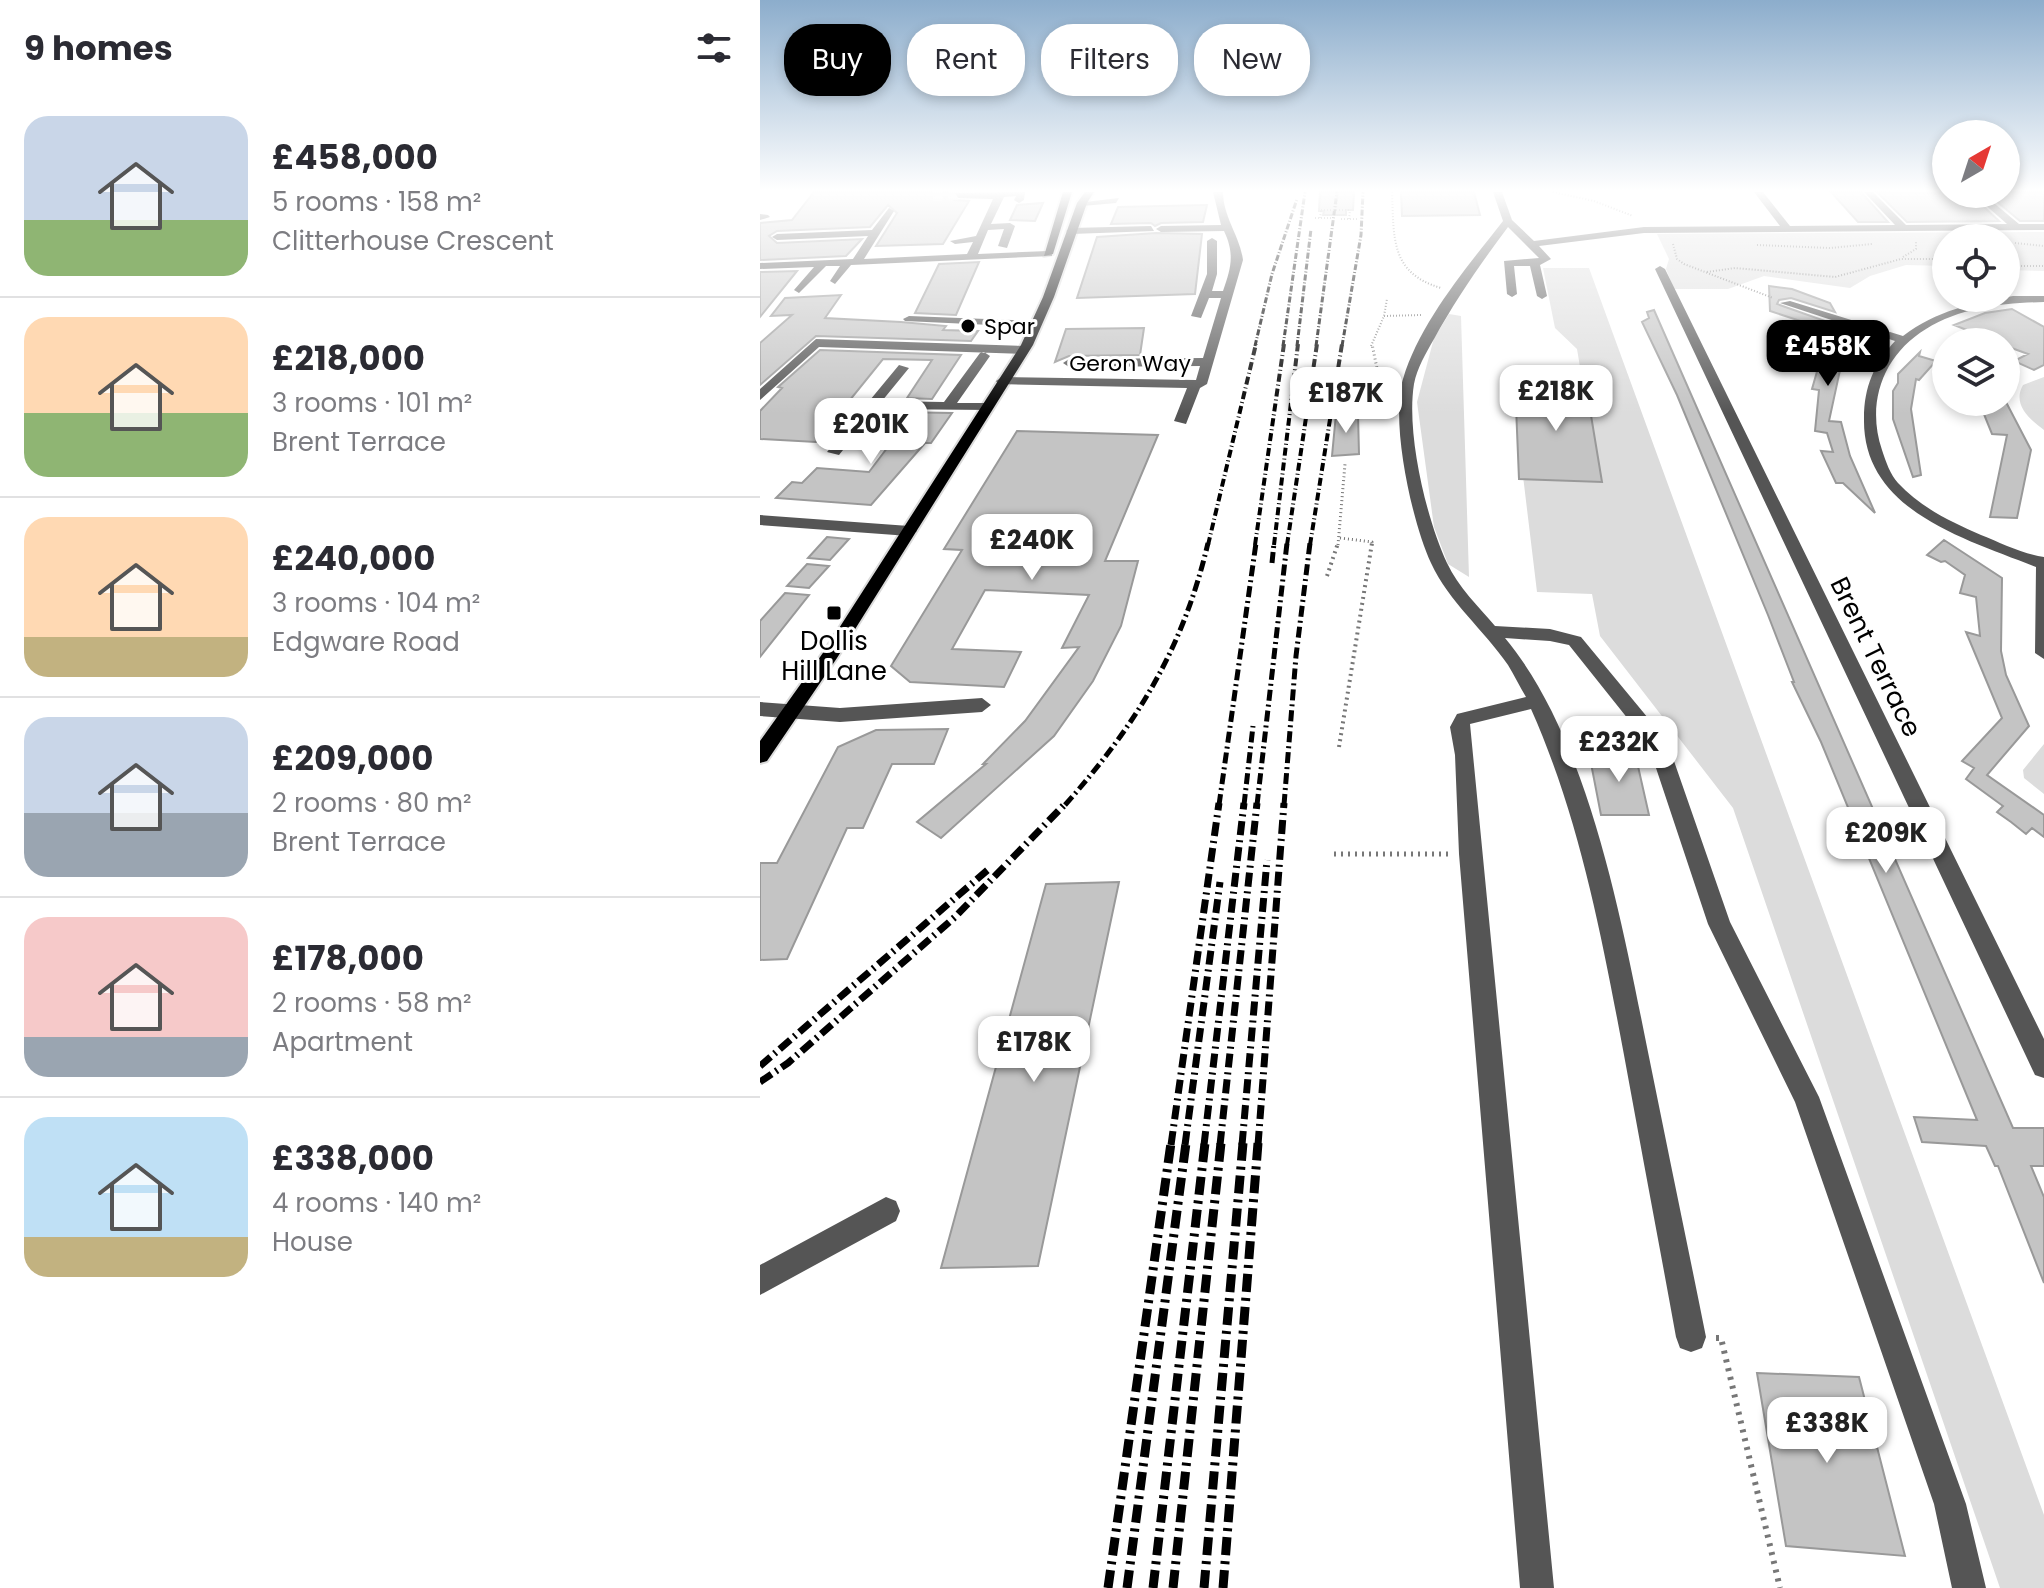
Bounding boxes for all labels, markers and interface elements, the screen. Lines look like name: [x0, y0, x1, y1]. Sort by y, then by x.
text: 9 homes: [24, 24, 173, 72]
chip: Buy: [784, 24, 891, 96]
chip: Rent: [907, 24, 1025, 96]
chip: Filters: [1041, 24, 1178, 96]
chip: New: [1194, 24, 1310, 96]
icon: filters: [692, 26, 736, 70]
north arrow: [1932, 120, 2020, 208]
map controls: [1932, 120, 2020, 416]
text: £458,000: [272, 133, 438, 181]
icon: home: [88, 148, 184, 244]
text: 5 rooms · 158 m²: [272, 184, 481, 220]
text: Clitterhouse Crescent: [272, 223, 554, 259]
button: locate: [1932, 224, 2020, 312]
place label: Spar: [984, 311, 1035, 342]
marker: Spar: [959, 317, 977, 335]
pin: £458K: [1772, 320, 1884, 388]
text: £458K: [1785, 328, 1871, 364]
button: layers: [1932, 328, 2020, 416]
text: £218,000: [272, 334, 425, 382]
street label: Geron Way: [1069, 348, 1191, 379]
icon: home: [88, 349, 184, 445]
pin: £218K: [1500, 365, 1612, 433]
pin: £187K: [1290, 367, 1402, 435]
text: £218K: [1518, 373, 1594, 409]
text: £187K: [1308, 375, 1384, 411]
text: 3 rooms · 101 m²: [272, 385, 472, 421]
pin: £201K: [815, 398, 927, 466]
text: £201K: [833, 406, 909, 442]
text: Brent Terrace: [272, 424, 446, 460]
pin: £240K: [976, 514, 1088, 582]
text: £240K: [990, 522, 1074, 558]
text: £240,000: [272, 534, 435, 582]
icon: home: [88, 549, 184, 645]
street label: Brent Terrace: [1822, 571, 1930, 743]
text: 3 rooms · 104 m²: [272, 585, 480, 621]
marker: Dollis Hill Lane: [825, 604, 843, 622]
place label: Dollis Hill Lane: [781, 623, 887, 689]
text: Edgware Road: [272, 624, 460, 660]
pin: £232K: [1563, 716, 1675, 784]
text: £232K: [1579, 724, 1659, 760]
text: £209,000: [272, 734, 433, 782]
icon: home: [88, 749, 184, 845]
text: 2 rooms · 80 m²: [272, 785, 472, 821]
pin: £209K: [1830, 807, 1942, 875]
text: £209K: [1844, 815, 1928, 851]
text: Brent Terrace: [272, 824, 446, 860]
text: £178,000: [272, 934, 424, 982]
icon: home: [88, 949, 184, 1045]
text: 2 rooms · 58 m²: [272, 985, 472, 1021]
pin: £178K: [978, 1016, 1090, 1084]
text: Apartment: [272, 1024, 413, 1060]
text: £178K: [996, 1024, 1072, 1060]
text: £338,000: [272, 1134, 434, 1182]
icon: home: [88, 1149, 184, 1245]
text: 4 rooms · 140 m²: [272, 1185, 481, 1221]
text: House: [272, 1224, 353, 1260]
pin: £338K: [1771, 1397, 1883, 1465]
text: £338K: [1785, 1405, 1869, 1441]

